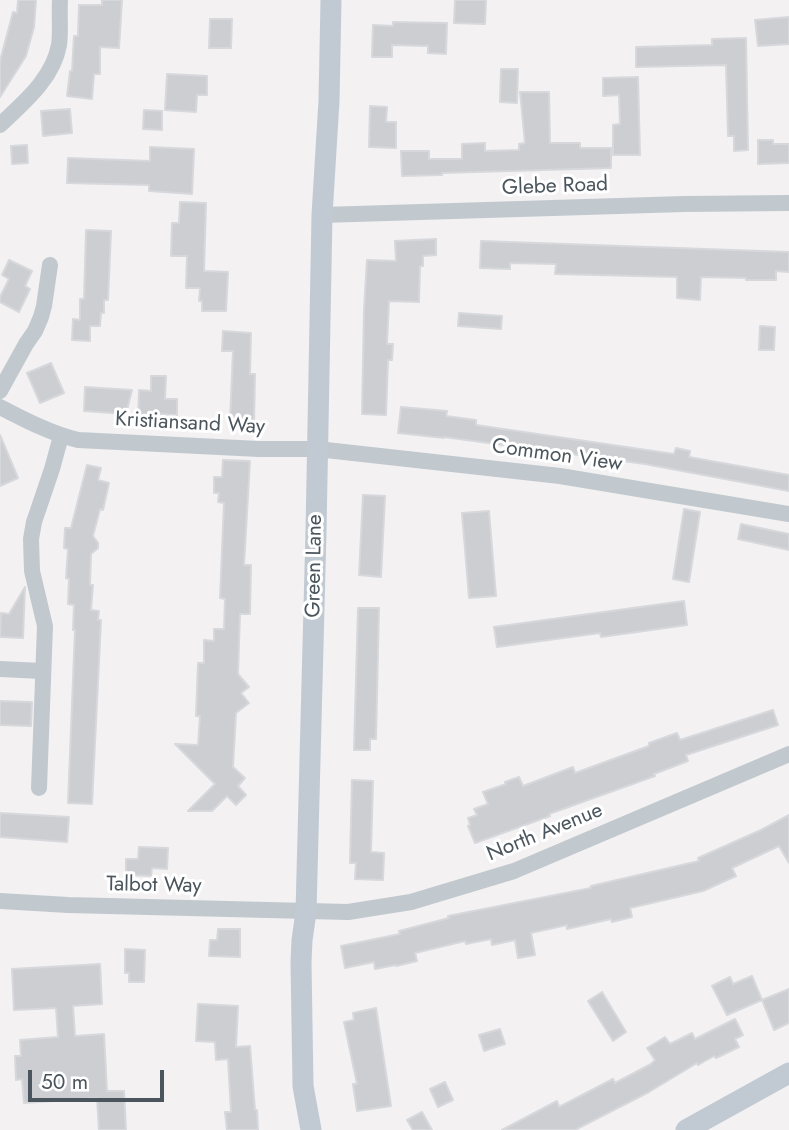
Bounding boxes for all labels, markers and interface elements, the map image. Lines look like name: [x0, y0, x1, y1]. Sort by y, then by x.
street label: Glebe Road: [501, 173, 609, 201]
street label: Kristiansand Way: [114, 407, 266, 441]
street label: Common View: [490, 434, 624, 478]
street label: Green Lane: [301, 514, 329, 618]
street label: North Avenue: [483, 798, 607, 868]
street label: Talbot Way: [106, 873, 202, 899]
scale bar: [32, 1056, 168, 1100]
text: 50 m: [41, 1067, 88, 1097]

